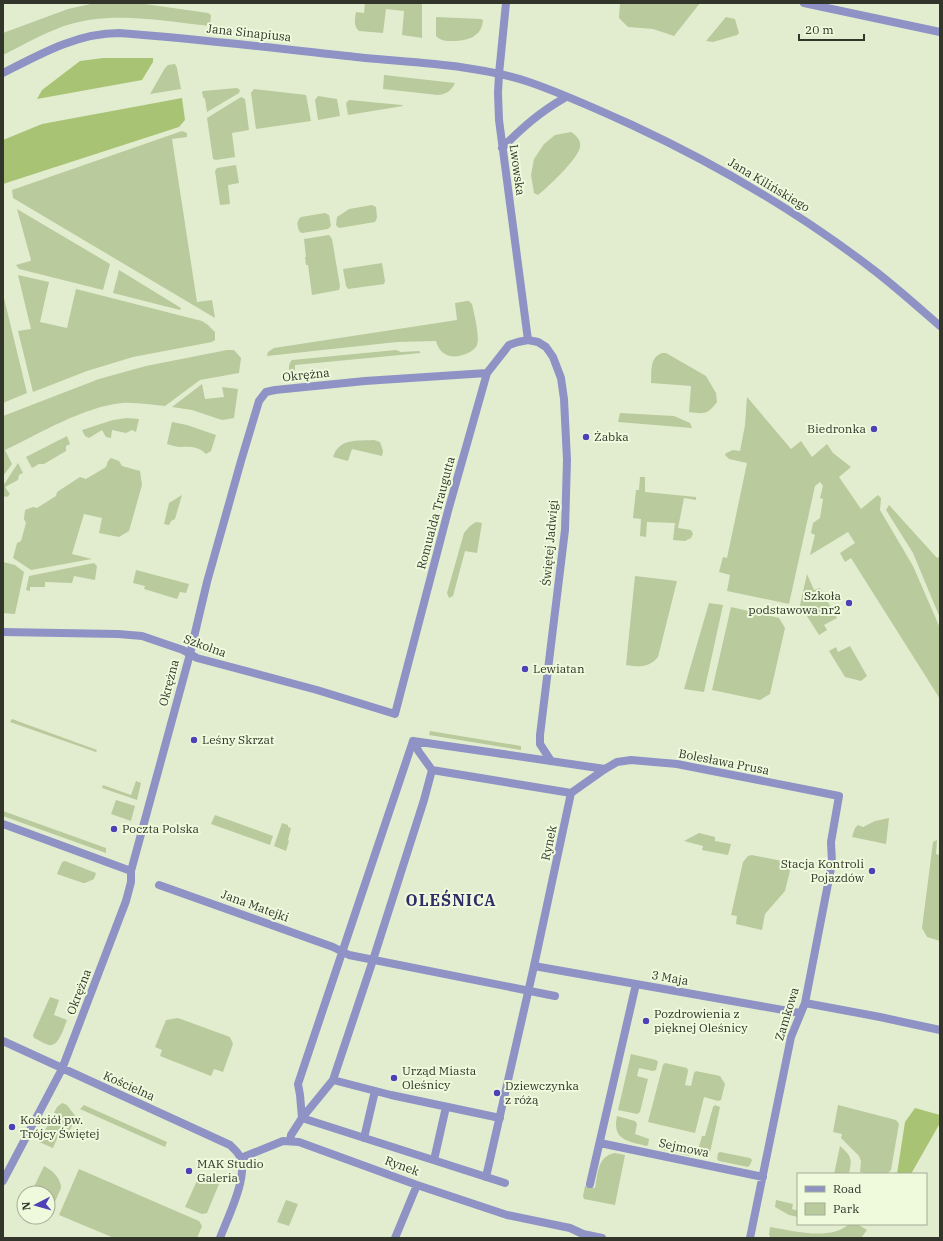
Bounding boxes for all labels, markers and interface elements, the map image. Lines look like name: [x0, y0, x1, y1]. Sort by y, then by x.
scale bar: [799, 16, 864, 42]
street label: Jana Sinapiusa: [206, 21, 293, 44]
text: 20 m: [805, 22, 834, 37]
street label: Lwowska: [506, 143, 529, 197]
street label: Jana Kilińskiego: [726, 154, 813, 215]
street label: Okrężna: [281, 365, 331, 384]
place label: Biedronka: [807, 421, 866, 436]
marker: Biedronka: [869, 424, 879, 434]
place label: Żabka: [594, 429, 629, 444]
marker: Żabka: [581, 432, 591, 442]
street label: Romualda Traugutta: [413, 454, 458, 571]
street label: Świętej Jadwigi: [538, 499, 561, 587]
place label: Szkoła podstawowa nr2: [748, 588, 841, 617]
marker: Szkoła podstawowa nr2: [844, 598, 854, 608]
street label: Szkolna: [182, 631, 229, 660]
street label: Okrężna: [155, 658, 182, 708]
place label: Lewiatan: [533, 661, 585, 676]
marker: Lewiatan: [520, 664, 530, 674]
place label: Leśny Skrzat: [202, 732, 274, 747]
marker: Leśny Skrzat: [189, 735, 199, 745]
street label: Bolesława Prusa: [677, 745, 771, 778]
place label: Poczta Polska: [122, 821, 200, 836]
marker: Poczta Polska: [109, 824, 119, 834]
street label: Rynek: [537, 824, 560, 862]
place label: Stacja Kontroli Pojazdów: [781, 856, 865, 885]
marker: Stacja Kontroli Pojazdów: [867, 866, 877, 876]
street label: Jana Matejki: [219, 886, 291, 925]
district label: OLEŚNICA: [405, 889, 497, 910]
street label: Okrężna: [63, 966, 94, 1017]
street label: 3 Maja: [650, 967, 690, 988]
street label: Zamkowa: [771, 985, 802, 1042]
place label: Pozdrowienia z pięknej Oleśnicy: [654, 1006, 748, 1035]
marker: Pozdrowienia z pięknej Oleśnicy: [641, 1016, 651, 1026]
place label: Urząd Miasta Oleśnicy: [402, 1063, 477, 1092]
street label: Kościelna: [101, 1067, 158, 1104]
marker: Urząd Miasta Oleśnicy: [389, 1073, 399, 1083]
place label: Dziewczynka z różą: [505, 1078, 579, 1107]
marker: Dziewczynka z różą: [492, 1088, 502, 1098]
place label: Kościół pw. Trójcy Świętej: [20, 1112, 100, 1141]
marker: Kościół pw. Trójcy Świętej: [7, 1122, 17, 1132]
street label: Sejmowa: [658, 1135, 711, 1160]
street label: Rynek: [383, 1152, 421, 1179]
place label: MAK Studio Galeria: [197, 1156, 264, 1185]
marker: MAK Studio Galeria: [184, 1166, 194, 1176]
legend: [797, 1173, 927, 1225]
text: Road: [833, 1181, 862, 1196]
north arrow: [16, 1185, 56, 1225]
text: N: [19, 1201, 33, 1211]
text: Park: [833, 1201, 859, 1216]

